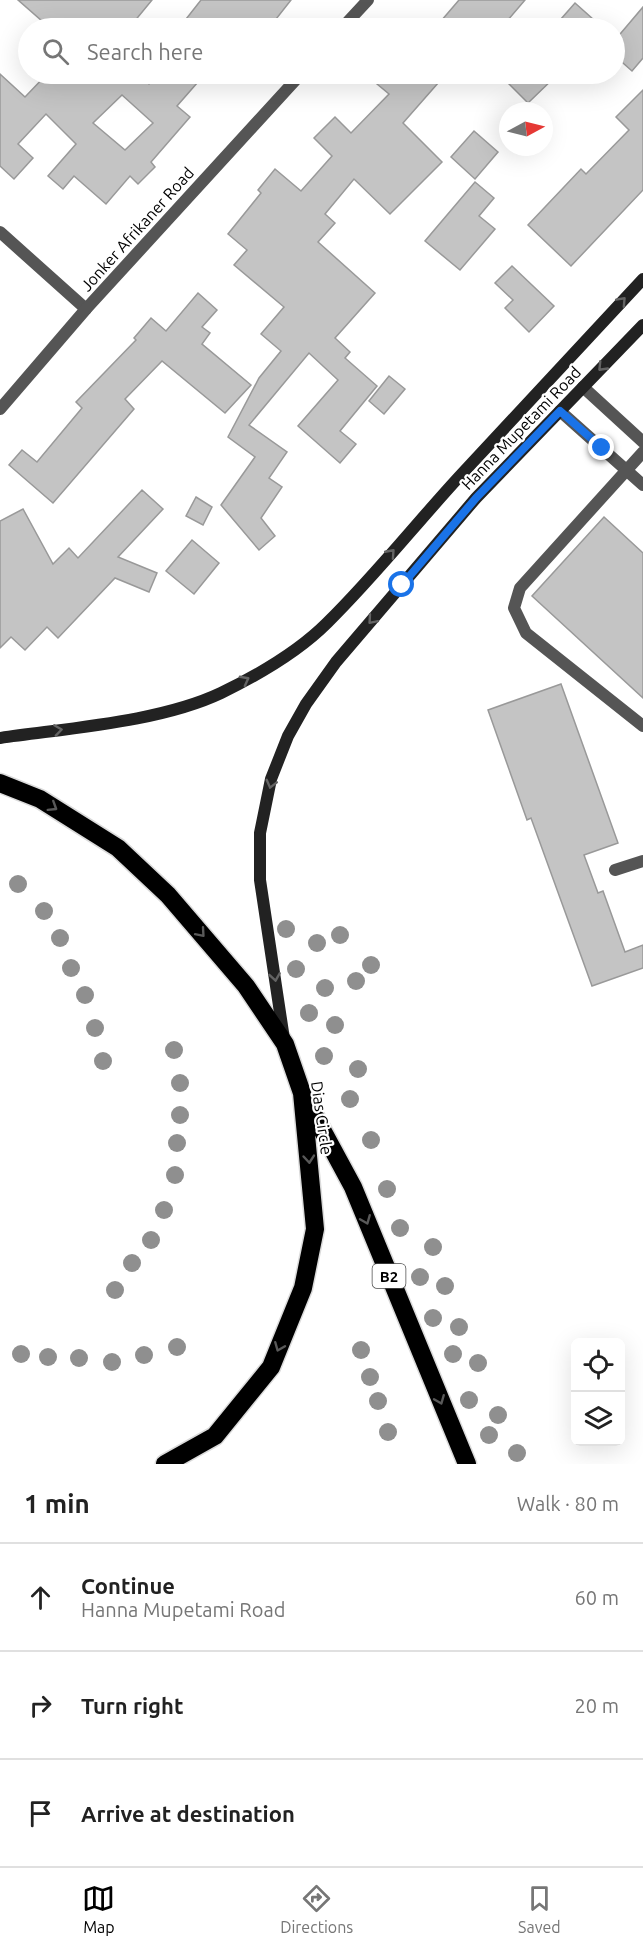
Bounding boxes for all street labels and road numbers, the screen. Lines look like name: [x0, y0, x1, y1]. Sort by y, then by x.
street label: Jonker Afrikaner Road: [77, 164, 197, 294]
street label: Hanna Mupetami Road: [458, 363, 584, 493]
street label: Dias Circle: [308, 1080, 336, 1156]
road number: B2: [372, 1264, 406, 1288]

